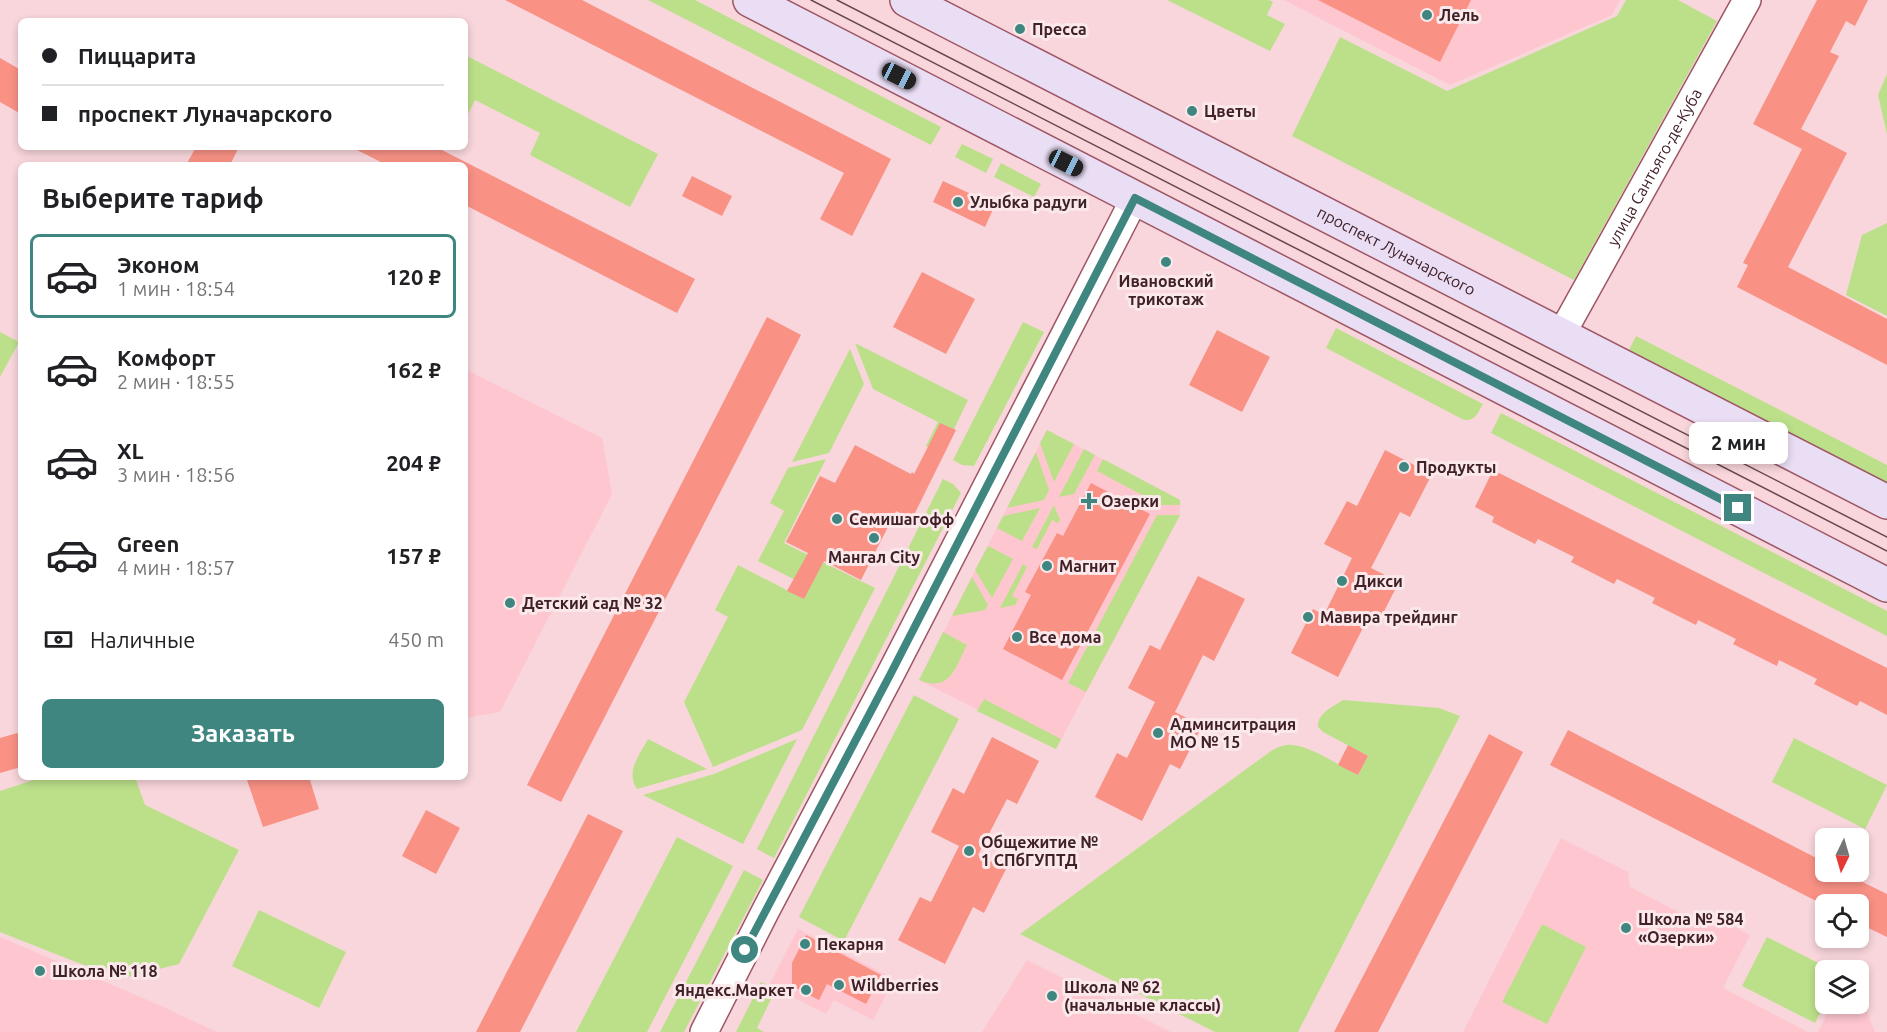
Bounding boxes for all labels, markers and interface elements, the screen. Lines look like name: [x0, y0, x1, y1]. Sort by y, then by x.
place label: Лель: [1439, 6, 1479, 24]
marker: Лель: [1420, 8, 1434, 22]
place label: Пресса: [1032, 20, 1087, 38]
marker: Пресса: [1013, 22, 1027, 36]
text: Пиццарита: [78, 43, 196, 68]
car: [879, 60, 919, 92]
street label: улица Сантьяго-де-Куба: [1603, 85, 1705, 249]
text: проспект Луначарского: [78, 101, 333, 126]
place label: Цветы: [1204, 102, 1256, 120]
marker: Цветы: [1185, 104, 1199, 118]
car: [1046, 147, 1086, 179]
text: Выберите тариф: [42, 183, 264, 213]
place label: Улыбка радуги: [970, 193, 1087, 211]
marker: Улыбка радуги: [951, 195, 965, 209]
street label: проспект Луначарского: [1314, 203, 1479, 299]
icon: car: [45, 249, 99, 303]
text: Эконом: [117, 252, 199, 277]
marker: Ивановский трикотаж: [1159, 255, 1173, 269]
text: 120 ₽: [386, 264, 441, 289]
place label: Ивановский трикотаж: [1118, 272, 1214, 308]
text: 1 мин · 18:54: [117, 277, 235, 300]
icon: car: [45, 342, 99, 396]
text: Комфорт: [117, 345, 216, 370]
text: 162 ₽: [386, 357, 441, 382]
text: 2 мин · 18:55: [117, 370, 235, 393]
callout: 2 мин: [1688, 421, 1788, 463]
text: 2 мин: [1711, 431, 1766, 454]
icon: car: [45, 435, 99, 489]
text: XL: [117, 438, 144, 463]
text: 204 ₽: [386, 450, 441, 475]
place label: Продукты: [1416, 458, 1496, 476]
marker: Продукты: [1397, 460, 1411, 474]
text: 3 мин · 18:56: [117, 463, 235, 486]
place label: Озерки: [1101, 492, 1159, 510]
marker: Озерки: [1082, 494, 1096, 508]
route end: [1724, 494, 1751, 521]
place label: Семишагофф: [849, 510, 954, 528]
marker: Семишагофф: [830, 512, 844, 526]
icon: car: [45, 528, 99, 582]
text: Green: [117, 531, 179, 556]
marker: Мангал City: [867, 531, 881, 545]
text: 157 ₽: [386, 543, 441, 568]
place label: Мангал City: [828, 548, 920, 566]
text: 4 мин · 18:57: [117, 556, 235, 579]
place label: Магнит: [1059, 557, 1116, 575]
marker: Магнит: [1040, 559, 1054, 573]
place label: Дикси: [1354, 572, 1403, 590]
marker: Дикси: [1335, 574, 1349, 588]
place label: Детский сад № 32: [522, 594, 663, 612]
marker: Детский сад № 32: [503, 596, 517, 610]
place label: Мавира трейдинг: [1320, 608, 1458, 626]
marker: Мавира трейдинг: [1301, 610, 1315, 624]
icon: cash: [42, 623, 75, 656]
text: Наличные: [90, 627, 195, 652]
text: 450 m: [388, 628, 444, 651]
place label: Все дома: [1029, 628, 1101, 646]
marker: Все дома: [1010, 630, 1024, 644]
button: Заказать: [42, 699, 444, 768]
place label: Админситрация МО № 15: [1170, 715, 1296, 751]
marker: Админситрация МО № 15: [1151, 726, 1165, 740]
north arrow: [1815, 828, 1869, 882]
map controls: [1815, 828, 1869, 1014]
place label: Общежитие № 1 СПбГУПТД: [981, 833, 1098, 869]
marker: Общежитие № 1 СПбГУПТД: [962, 844, 976, 858]
button: locate: [1815, 894, 1869, 948]
place label: Школа № 584 «Озерки»: [1638, 910, 1743, 946]
marker: Школа № 584 «Озерки»: [1619, 921, 1633, 935]
place label: Пекарня: [817, 935, 884, 953]
route start: [731, 936, 758, 963]
marker: Пекарня: [798, 937, 812, 951]
button: layers: [1815, 960, 1869, 1014]
place label: Школа № 118: [52, 962, 157, 980]
marker: Школа № 118: [33, 964, 47, 978]
place label: Wildberries: [851, 976, 939, 994]
marker: Wildberries: [832, 978, 846, 992]
place label: Школа № 62 (начальные классы): [1064, 978, 1221, 1015]
place label: Яндекс.Маркет: [675, 981, 794, 999]
marker: Яндекс.Маркет: [799, 983, 813, 997]
marker: Школа № 62 (начальные классы): [1045, 989, 1059, 1003]

